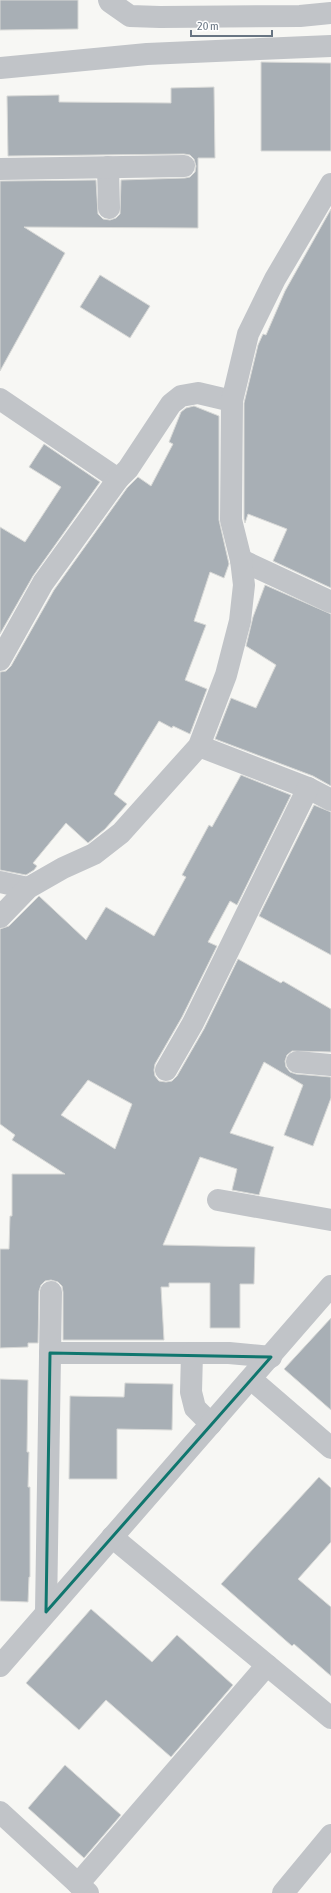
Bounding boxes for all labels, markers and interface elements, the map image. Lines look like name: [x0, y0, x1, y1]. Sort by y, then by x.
scale bar: [191, 12, 272, 38]
text: 20 m: [197, 19, 219, 33]

